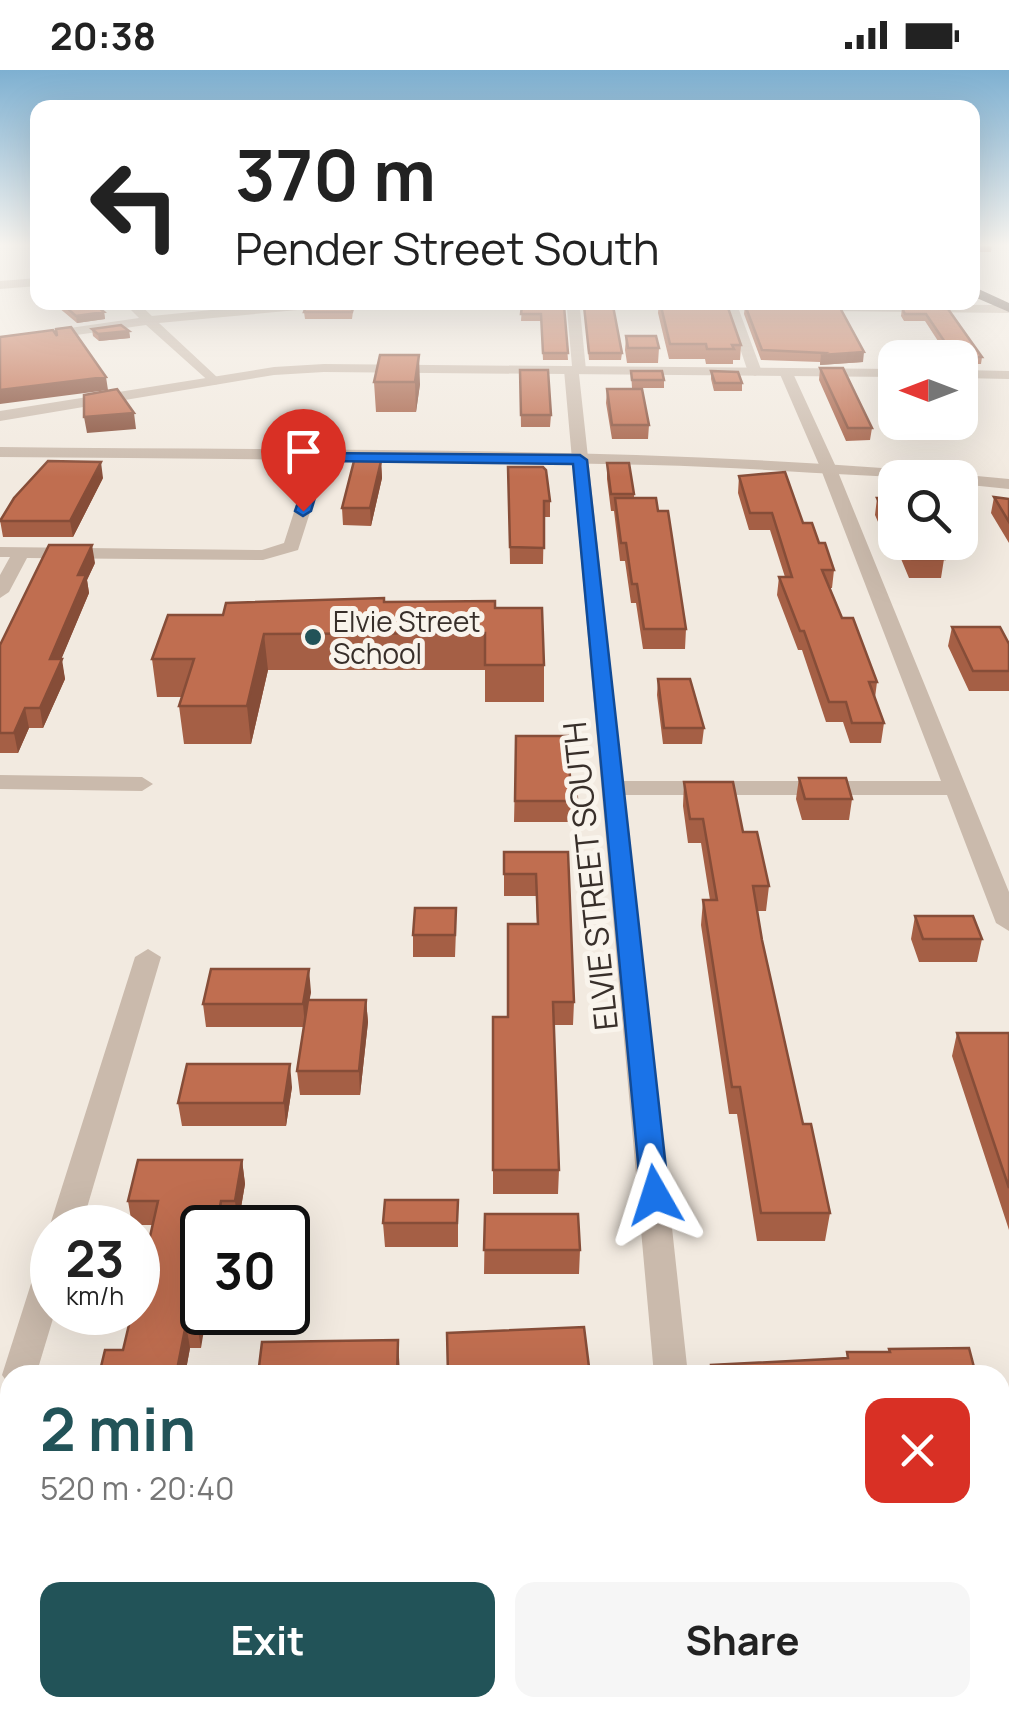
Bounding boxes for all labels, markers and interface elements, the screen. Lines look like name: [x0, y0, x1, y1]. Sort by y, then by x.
text: 20:38: [50, 9, 156, 61]
text: 370 m: [235, 126, 436, 222]
icon: left: [70, 140, 200, 270]
text: Pender Street South: [235, 217, 659, 279]
north arrow: [878, 340, 978, 440]
map controls: [878, 340, 978, 560]
pin: [261, 409, 346, 512]
icon: arrive: [276, 424, 331, 479]
button: search: [878, 460, 978, 560]
place label: Elvie Street School: [333, 602, 480, 672]
marker: Elvie Street School: [302, 626, 324, 648]
street label: ELVIE STREET SOUTH: [552, 720, 628, 1032]
position arrow: [603, 1143, 707, 1247]
speed limit sign: 30: [180, 1205, 310, 1335]
text: 23: [66, 1224, 124, 1292]
text: km/h: [66, 1278, 124, 1313]
text: 2 min: [40, 1387, 196, 1469]
button: close: [865, 1398, 970, 1503]
text: 520 m · 20:40: [40, 1466, 235, 1510]
button: Exit: [40, 1582, 495, 1697]
button: Share: [515, 1582, 970, 1697]

